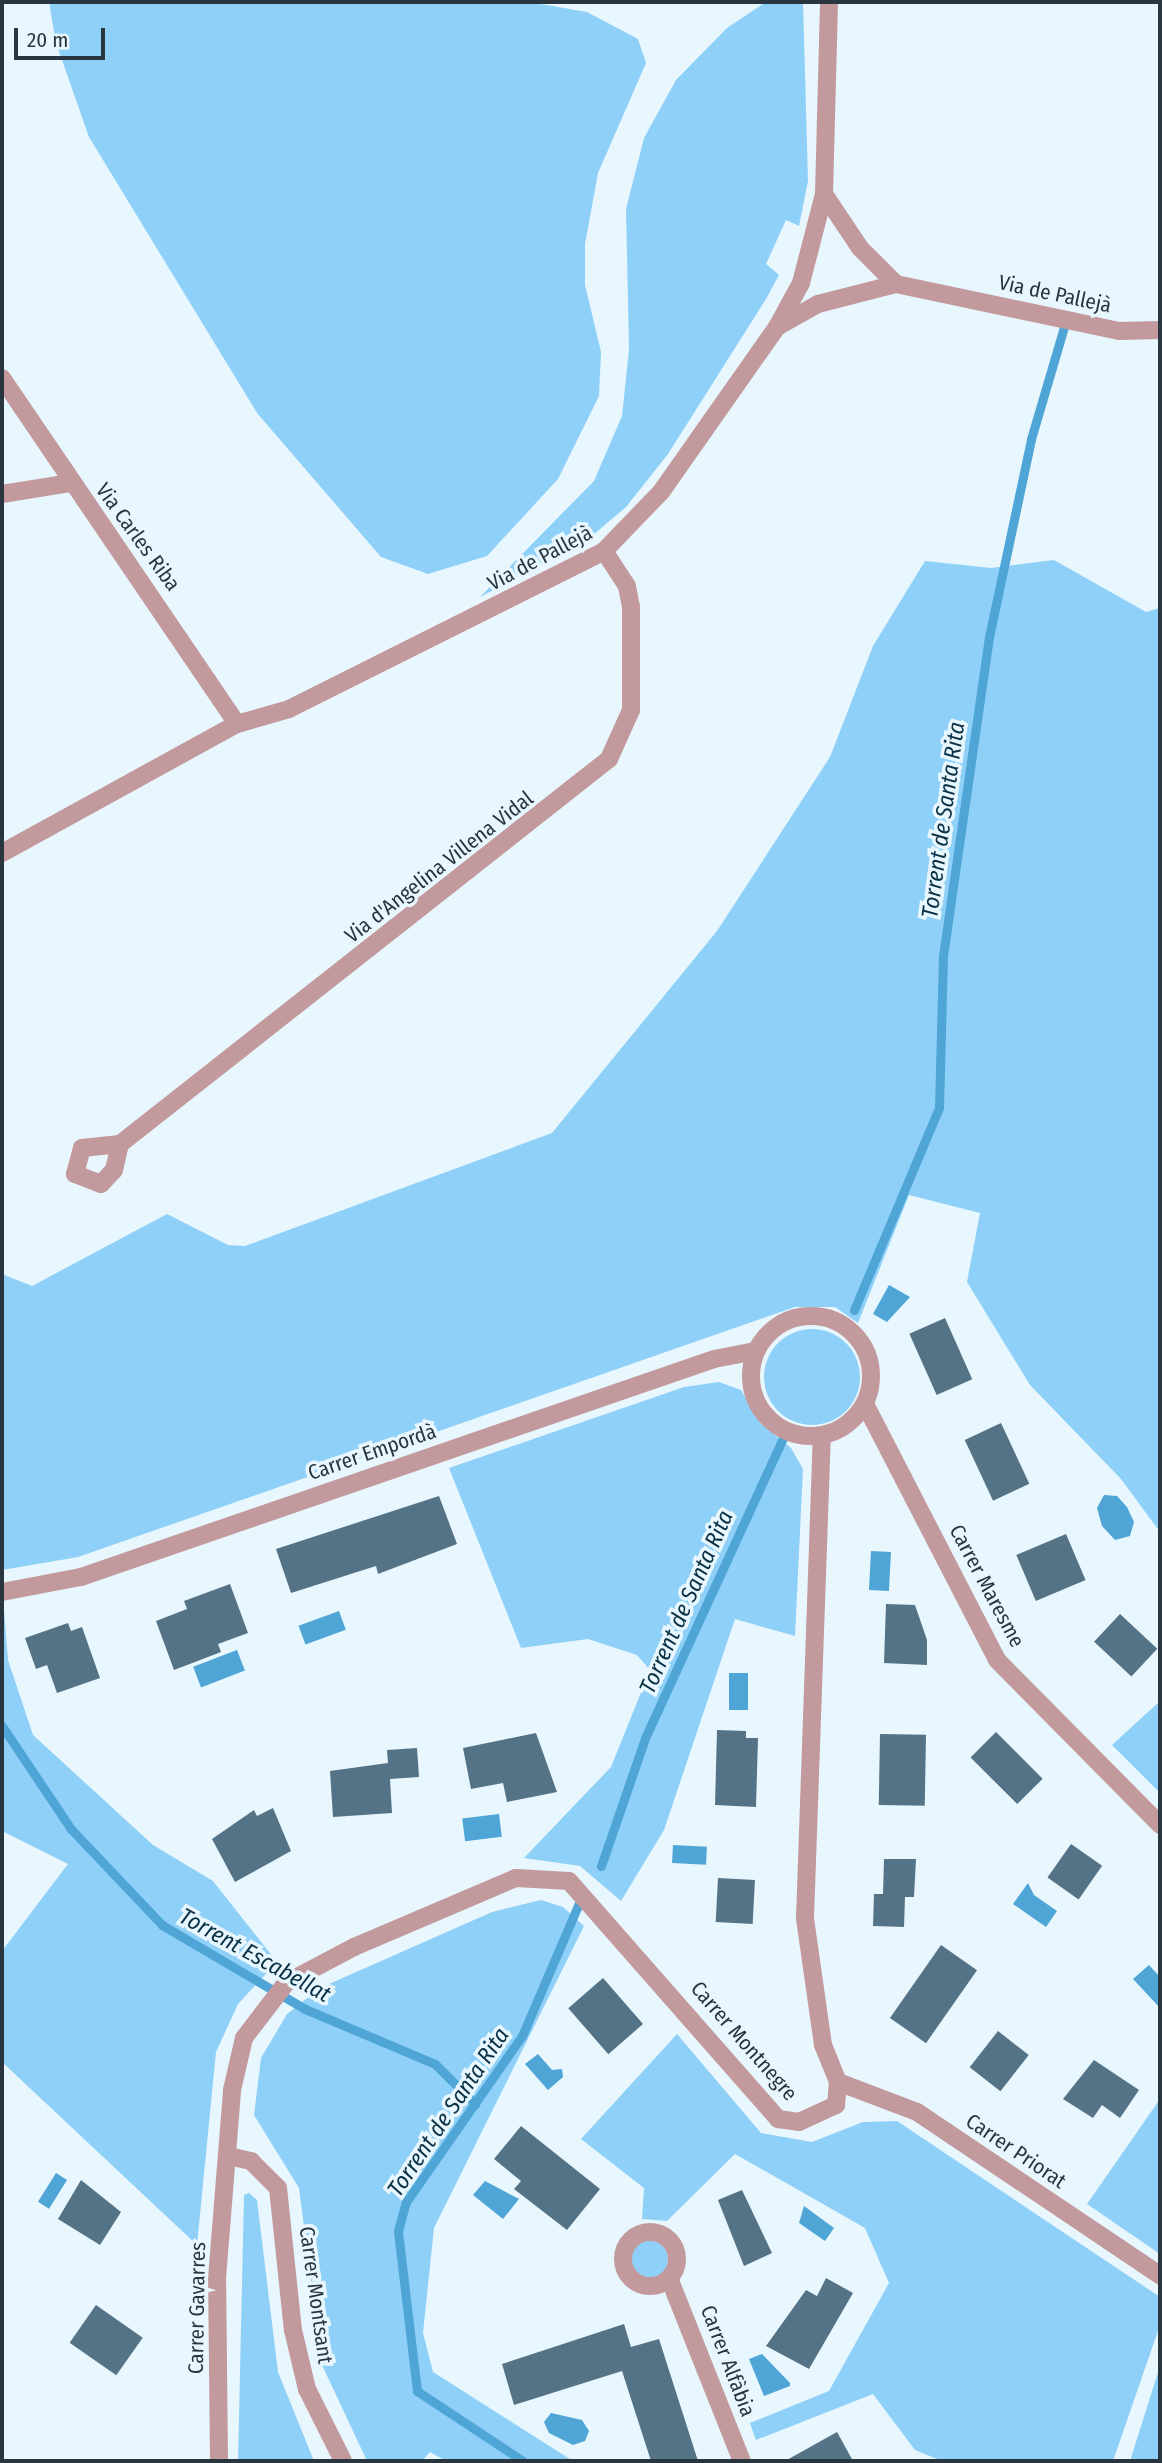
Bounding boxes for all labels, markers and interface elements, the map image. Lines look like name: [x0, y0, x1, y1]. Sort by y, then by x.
scale bar: [18, 14, 108, 58]
text: 20 m: [27, 27, 68, 53]
street label: Via de Pallejà: [996, 270, 1114, 318]
street label: Via Carles Riba: [90, 478, 186, 596]
street label: Via de Pallejà: [483, 520, 597, 596]
water label: Torrent de Santa Rita: [916, 720, 970, 920]
street label: Via d'Angelina Villena Vidal: [340, 786, 538, 948]
street label: Carrer Empordà: [305, 1418, 439, 1486]
water label: Torrent de Santa Rita: [633, 1506, 739, 1698]
street label: Carrer Maresme: [944, 1520, 1030, 1652]
water label: Torrent Escabellat: [175, 1902, 335, 2008]
street label: Carrer Montnegre: [685, 1976, 803, 2106]
water label: Torrent de Santa Rita: [381, 2022, 515, 2202]
street label: Carrer Priorat: [961, 2108, 1071, 2194]
street label: Carrer Montsant: [294, 2225, 338, 2365]
street label: Carrer Gavarres: [183, 2242, 211, 2374]
street label: Carrer Alfàbia: [695, 2302, 761, 2420]

